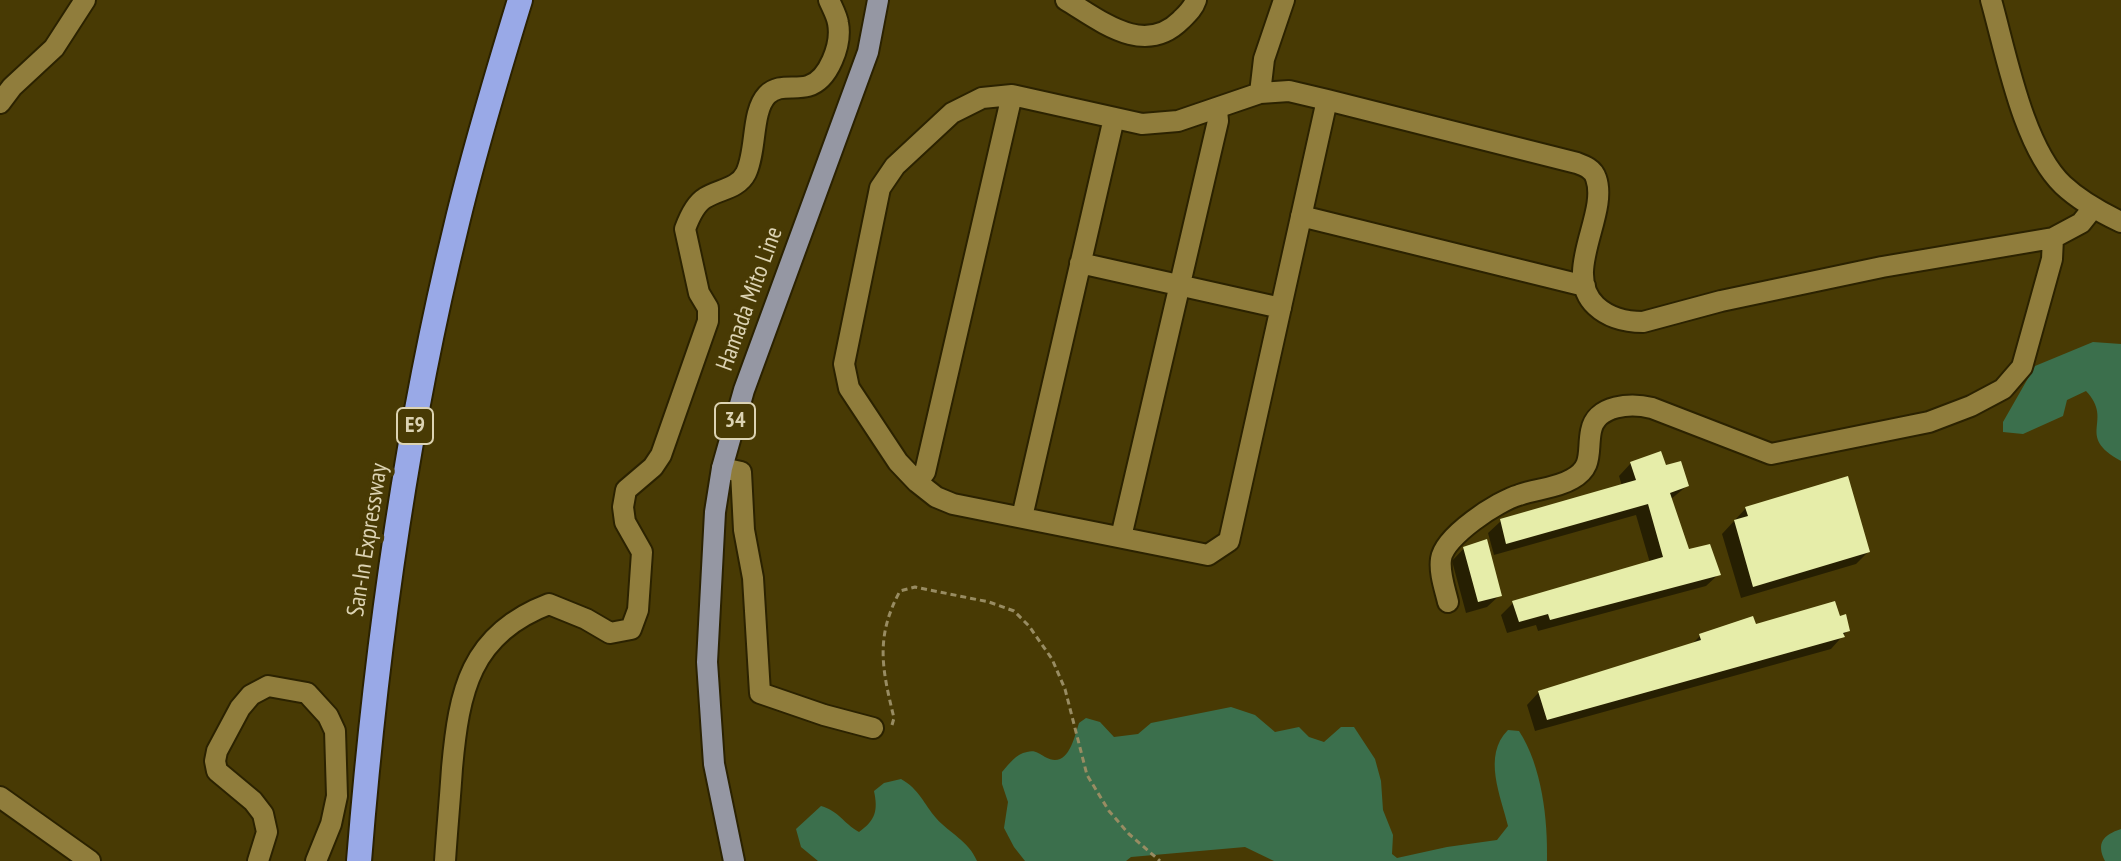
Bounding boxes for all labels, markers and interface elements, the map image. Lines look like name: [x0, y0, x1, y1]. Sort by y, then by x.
street label: Hamada Mito Line: [711, 223, 789, 375]
road number: 34: [715, 403, 755, 439]
road number: E9: [397, 408, 433, 444]
street label: San-In Expressway: [342, 461, 394, 619]

